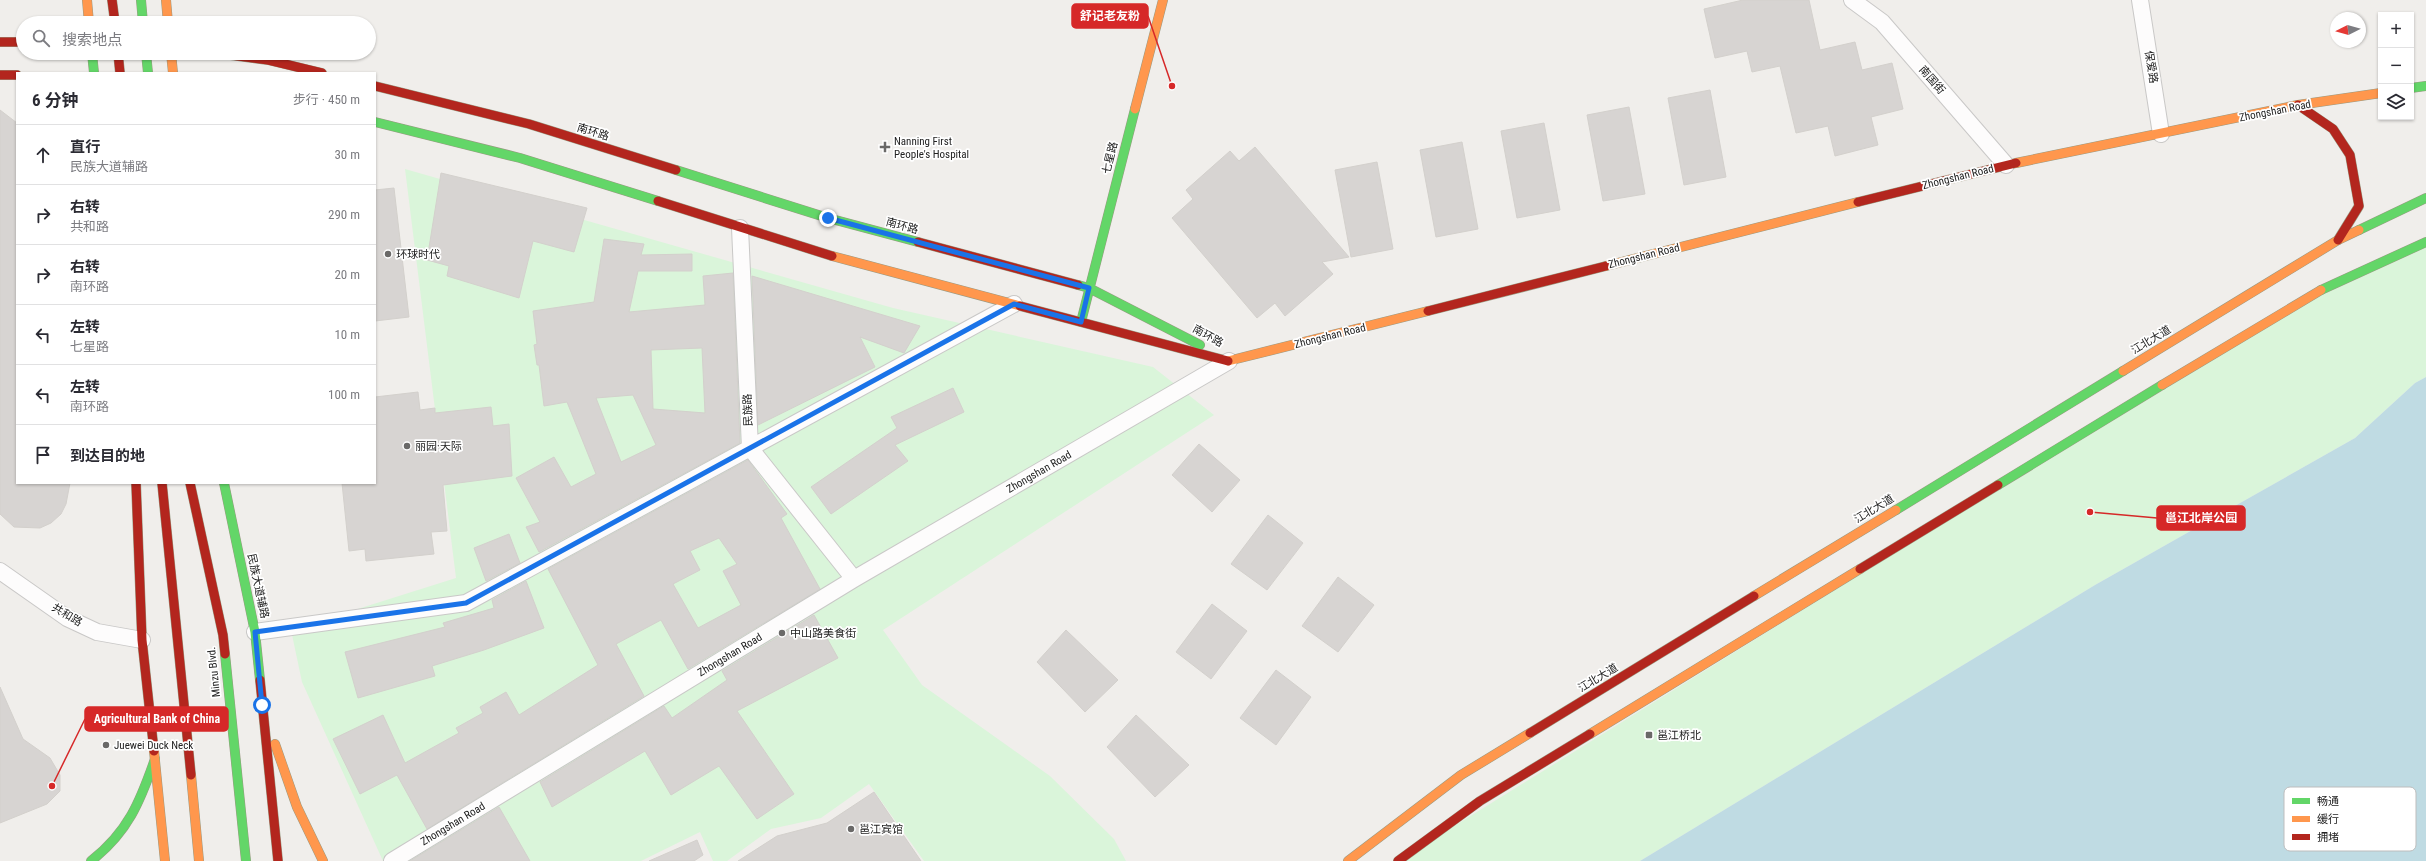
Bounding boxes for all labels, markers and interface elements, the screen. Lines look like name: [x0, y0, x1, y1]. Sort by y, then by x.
callout: 舒记老友粉: [1072, 4, 1148, 28]
text: 舒记老友粉: [1080, 9, 1140, 23]
north arrow: [2330, 12, 2366, 48]
map controls: [2378, 12, 2414, 120]
button: +: [2378, 12, 2414, 48]
search box: [16, 16, 376, 60]
icon: search: [30, 27, 52, 49]
text: 搜索地点: [62, 31, 122, 49]
button: −: [2378, 48, 2414, 84]
street label: 保爱路: [2142, 50, 2160, 84]
street label: 南国街: [1916, 63, 1948, 97]
button: layers: [2378, 84, 2414, 120]
text: 6 分钟: [32, 90, 79, 110]
text: 步行 · 450 m: [293, 92, 360, 107]
street label: Zhongshan Road: [2238, 98, 2312, 124]
street label: 南环路: [575, 121, 611, 143]
place label: Nanning First People's Hospital: [894, 135, 969, 161]
text: 直行: [70, 138, 100, 156]
street label: 七星路: [1100, 140, 1120, 176]
marker: Nanning First People's Hospital: [879, 141, 891, 153]
icon: ahead: [32, 144, 54, 166]
text: 30 m: [334, 147, 360, 162]
text: 民族大道辅路: [70, 159, 148, 174]
street label: Zhongshan Road: [1921, 162, 1995, 192]
text: 右转: [70, 198, 100, 216]
icon: right: [32, 204, 54, 226]
text: 290 m: [328, 207, 360, 222]
route end: [819, 209, 837, 227]
street label: 南环路: [884, 215, 920, 237]
text: 共和路: [70, 219, 109, 234]
street label: Zhongshan Road: [1607, 241, 1681, 271]
place label: 环球时代: [396, 248, 440, 261]
marker: 环球时代: [383, 249, 393, 259]
text: 右转: [70, 258, 100, 276]
icon: right: [32, 264, 54, 286]
text: 20 m: [334, 267, 360, 282]
text: 南环路: [70, 279, 109, 294]
text: 左转: [70, 318, 100, 336]
street label: Zhongshan Road: [1293, 321, 1367, 351]
street label: 南环路: [1190, 322, 1226, 350]
street label: 江北大道: [2129, 323, 2173, 357]
icon: left: [32, 324, 54, 346]
text: 10 m: [334, 327, 360, 342]
text: 七星路: [70, 339, 109, 354]
text: 左转: [70, 378, 100, 396]
icon: left: [32, 384, 54, 406]
text: 100 m: [328, 387, 360, 402]
street label: 民族路: [741, 393, 755, 427]
text: 南环路: [70, 399, 109, 414]
place label: 丽园·天际: [415, 440, 462, 453]
marker: 丽园·天际: [402, 441, 412, 451]
icon: arrive: [32, 444, 54, 466]
text: 到达目的地: [70, 447, 145, 465]
street label: Zhongshan Road: [1004, 448, 1074, 496]
street label: 江北大道: [1852, 492, 1896, 526]
callout: 邕江北岸公园: [2157, 506, 2245, 530]
text: 邕江北岸公园: [2165, 511, 2237, 525]
street label: 民族大道辅路: [245, 552, 271, 620]
street label: 共和路: [50, 601, 84, 629]
place label: 中山路美食街: [790, 627, 856, 640]
marker: 中山路美食街: [777, 628, 787, 638]
street label: Zhongshan Road: [695, 631, 765, 679]
street label: Minzu Blvd.: [205, 646, 223, 698]
street label: 江北大道: [1576, 661, 1620, 695]
route start: [253, 696, 271, 714]
callout: Agricultural Bank of China: [85, 707, 228, 731]
text: Agricultural Bank of China: [94, 712, 220, 726]
place label: 邕江桥北: [1657, 729, 1701, 742]
marker: 邕江桥北: [1644, 730, 1654, 740]
place label: Juewei Duck Neck: [114, 739, 193, 752]
marker: Juewei Duck Neck: [101, 740, 111, 750]
legend: [2284, 787, 2416, 851]
text: 畅通: [2317, 795, 2339, 808]
street label: Zhongshan Road: [418, 800, 488, 848]
text: 缓行: [2317, 813, 2339, 826]
place label: 邕江宾馆: [859, 823, 903, 836]
marker: 邕江宾馆: [846, 824, 856, 834]
text: 拥堵: [2317, 831, 2339, 844]

